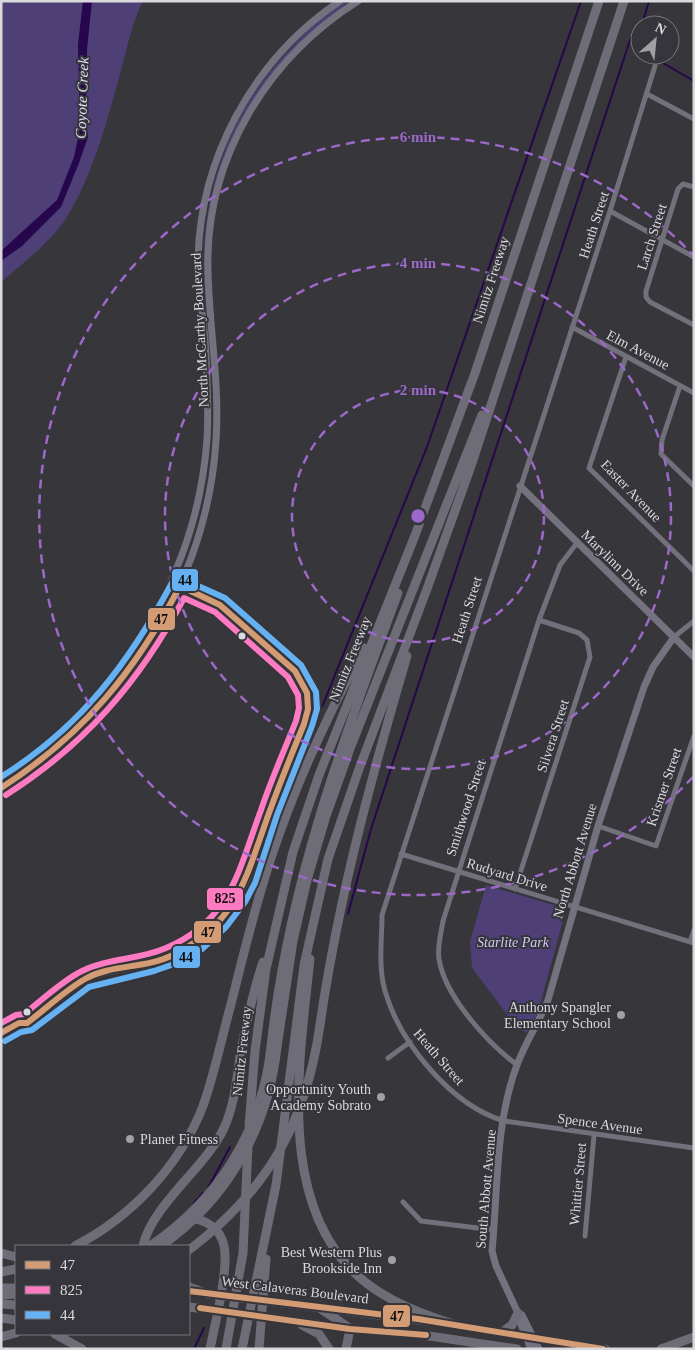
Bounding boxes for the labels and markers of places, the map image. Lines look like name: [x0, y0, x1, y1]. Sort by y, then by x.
centre of rings: [409, 507, 427, 525]
unlabelled marker: [237, 631, 247, 641]
place label: Anthony Spangler Elementary School: [504, 1000, 611, 1031]
unlabelled marker: [22, 1007, 32, 1017]
marker: Anthony Spangler Elementary School: [615, 1009, 627, 1021]
place label: Opportunity Youth Academy Sobrato: [266, 1082, 371, 1113]
marker: Opportunity Youth Academy Sobrato: [375, 1091, 387, 1103]
place label: Planet Fitness: [140, 1132, 218, 1147]
marker: Planet Fitness: [124, 1133, 136, 1145]
place label: Best Western Plus Brookside Inn: [281, 1245, 382, 1276]
marker: Best Western Plus Brookside Inn: [386, 1254, 398, 1266]

